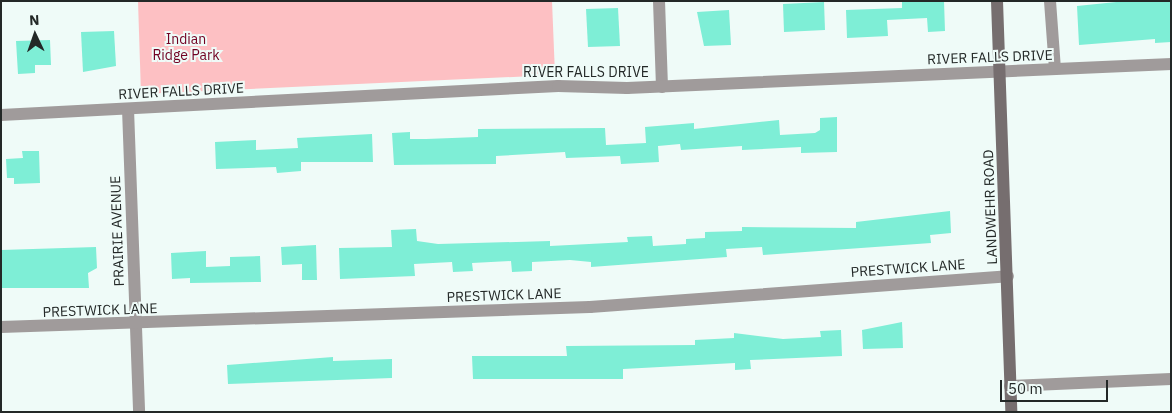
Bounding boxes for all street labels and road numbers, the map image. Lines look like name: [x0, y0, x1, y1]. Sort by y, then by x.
street label: RIVER FALLS DRIVE: [927, 46, 1053, 68]
street label: RIVER FALLS DRIVE: [523, 64, 649, 80]
street label: RIVER FALLS DRIVE: [118, 79, 244, 103]
street label: LANDWEHR ROAD: [980, 149, 1000, 265]
street label: PRAIRIE AVENUE: [107, 175, 127, 287]
street label: PRESTWICK LANE: [850, 256, 966, 280]
street label: PRESTWICK LANE: [446, 285, 562, 305]
street label: PRESTWICK LANE: [42, 300, 158, 320]

